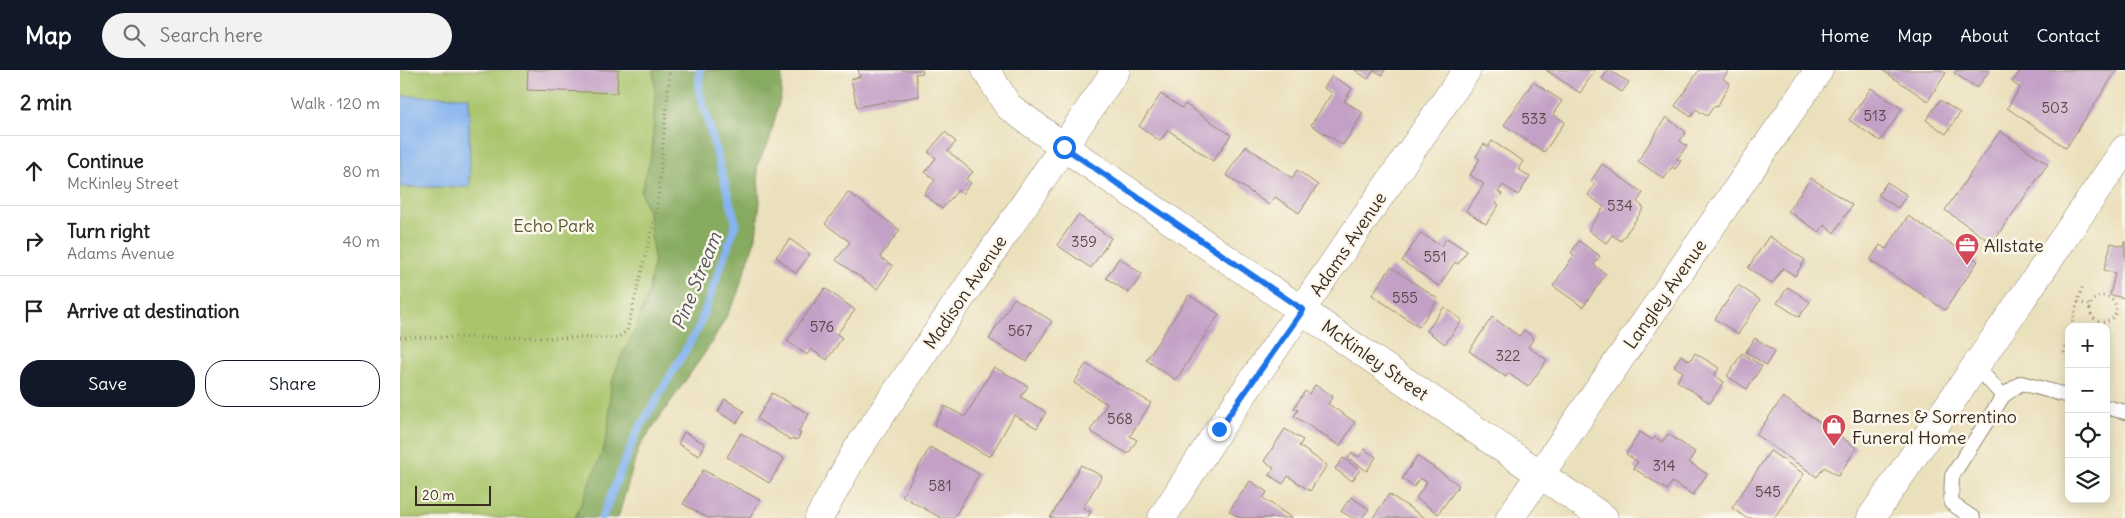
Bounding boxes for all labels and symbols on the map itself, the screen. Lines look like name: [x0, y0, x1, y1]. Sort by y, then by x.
house number: 503: [2041, 98, 2069, 117]
house number: 513: [1863, 106, 1887, 125]
house number: 533: [1521, 109, 1547, 128]
route start: [1053, 136, 1076, 159]
street label: Adams Avenue: [1305, 187, 1391, 301]
house number: 534: [1607, 196, 1633, 215]
park label: Echo Park: [513, 214, 595, 237]
water label: Pine Stream: [666, 228, 727, 333]
street label: Madison Avenue: [918, 231, 1012, 353]
house number: 359: [1071, 232, 1097, 251]
office icon: Allstate: [1954, 232, 1980, 266]
place label: Allstate: [1984, 234, 2044, 257]
street label: Langley Avenue: [1619, 235, 1711, 353]
house number: 551: [1423, 247, 1447, 266]
house number: 555: [1392, 288, 1418, 307]
street label: McKinley Street: [1317, 315, 1433, 405]
house number: 576: [810, 317, 834, 336]
house number: 567: [1008, 321, 1032, 340]
house number: 322: [1496, 346, 1520, 365]
place label: Barnes & Sorrentino Funeral Home: [1852, 405, 2017, 449]
house number: 568: [1107, 409, 1133, 428]
shop icon: Barnes & Sorrentino Funeral Home: [1821, 413, 1847, 447]
route end: [1208, 418, 1231, 441]
house number: 314: [1653, 456, 1676, 475]
house number: 581: [928, 476, 952, 495]
house number: 545: [1755, 482, 1781, 501]
scale bar: [415, 483, 491, 506]

